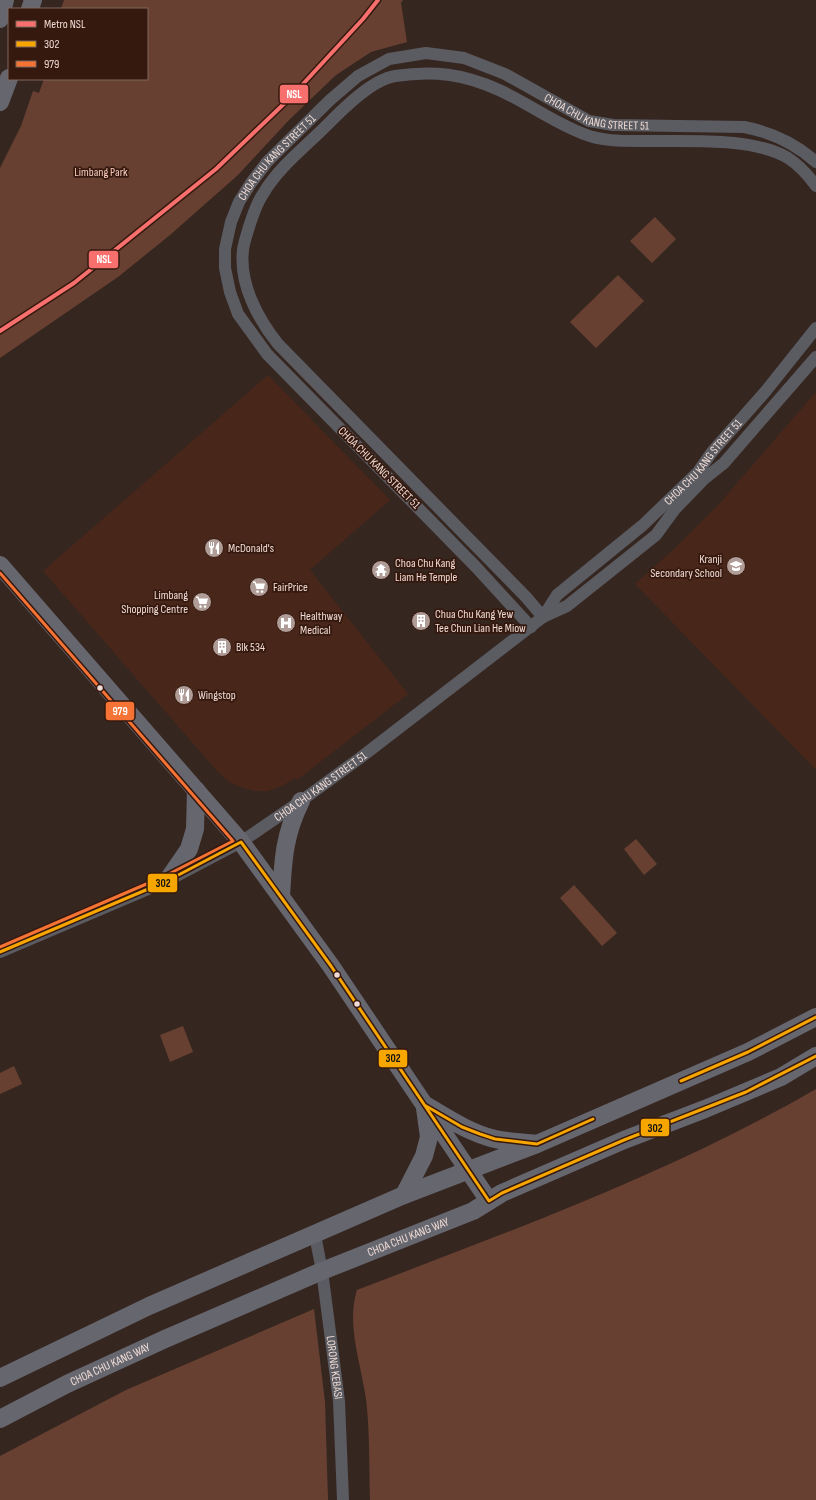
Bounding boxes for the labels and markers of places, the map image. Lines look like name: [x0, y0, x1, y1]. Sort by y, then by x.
restaurant icon: McDonald's: [203, 537, 225, 559]
place label: McDonald's: [228, 541, 274, 556]
place label: Kranji Secondary School: [650, 552, 722, 581]
school or university icon: Kranji Secondary School: [725, 555, 747, 577]
place label: Choa Chu Kang Liam He Temple: [395, 556, 458, 585]
temple icon: Choa Chu Kang Liam He Temple: [370, 559, 392, 581]
supermarket icon: FairPrice: [248, 576, 270, 598]
place label: FairPrice: [273, 580, 308, 595]
place label: Limbang Shopping Centre: [121, 588, 188, 617]
supermarket icon: Limbang Shopping Centre: [191, 591, 213, 613]
place label: Chua Chu Kang Yew Tee Chun Lian He Miow: [435, 607, 526, 636]
place label: Healthway Medical: [300, 609, 343, 638]
building icon: Chua Chu Kang Yew Tee Chun Lian He Miow: [410, 610, 432, 632]
hospital icon: Healthway Medical: [275, 612, 297, 634]
building icon: Blk 534: [211, 636, 233, 658]
place label: Blk 534: [236, 640, 265, 655]
unlabelled marker: [95, 683, 105, 693]
restaurant icon: Wingstop: [173, 684, 195, 706]
place label: Wingstop: [198, 688, 236, 703]
unlabelled marker: [332, 970, 342, 980]
unlabelled marker: [352, 999, 362, 1009]

